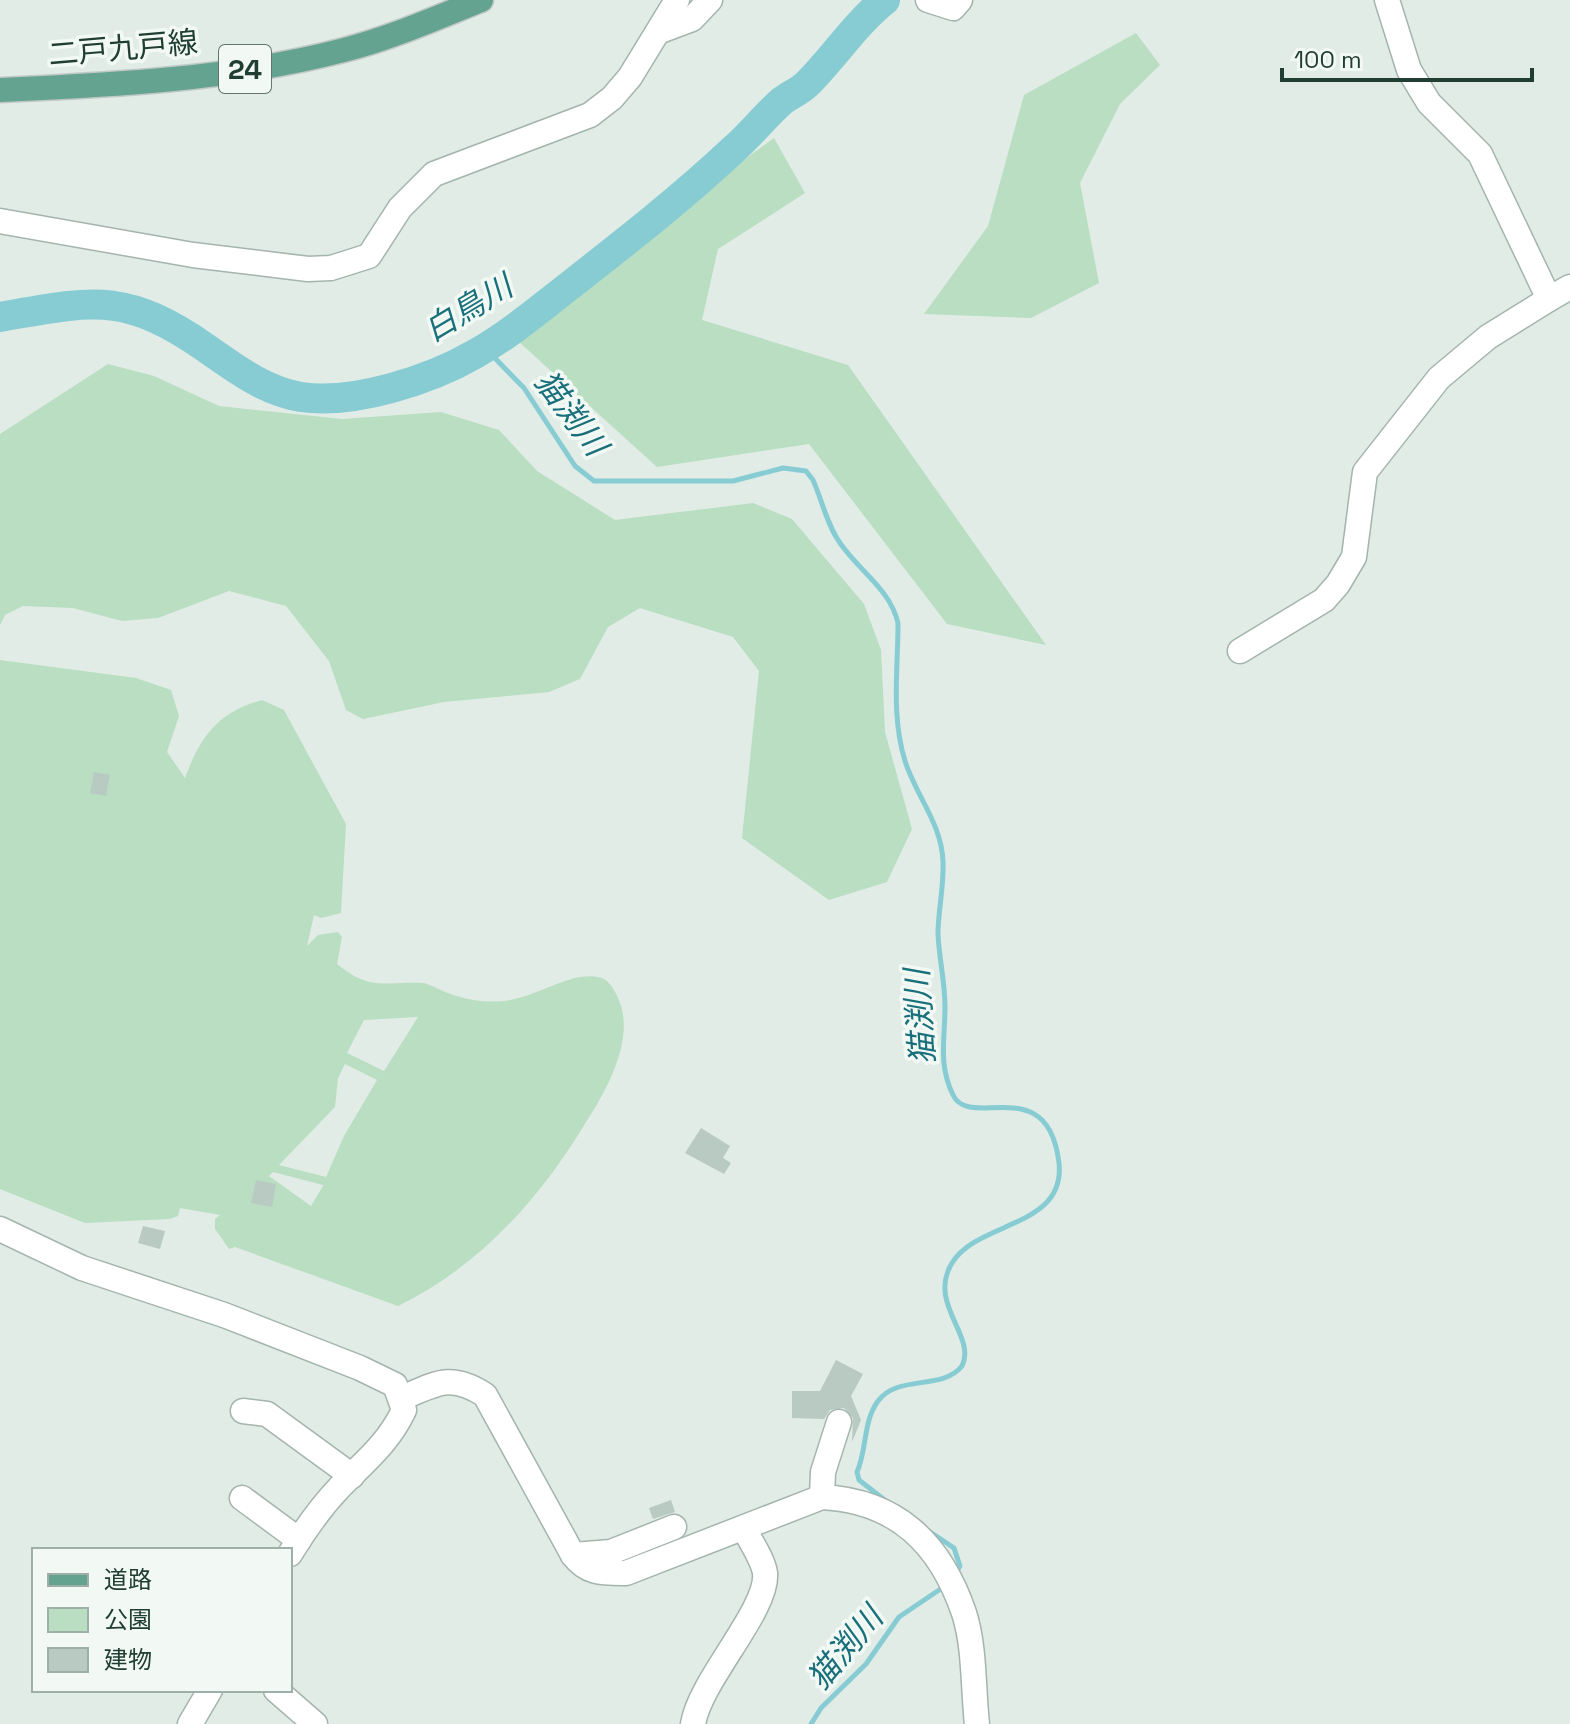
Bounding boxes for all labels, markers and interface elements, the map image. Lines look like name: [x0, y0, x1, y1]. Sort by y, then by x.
street label: 二戸九戸線: [47, 22, 199, 74]
scale bar: [1282, 32, 1532, 82]
text: 100 m: [1294, 44, 1362, 75]
road number: 24: [219, 45, 271, 93]
water label: 白鳥川: [417, 265, 522, 350]
water label: 猫渕川: [526, 363, 618, 466]
water label: 猫渕川: [896, 965, 943, 1066]
legend: [32, 1548, 292, 1692]
text: 道路: [104, 1564, 152, 1595]
water label: 猫渕川: [799, 1596, 893, 1698]
text: 公園: [104, 1604, 152, 1635]
text: 建物: [104, 1644, 152, 1675]

